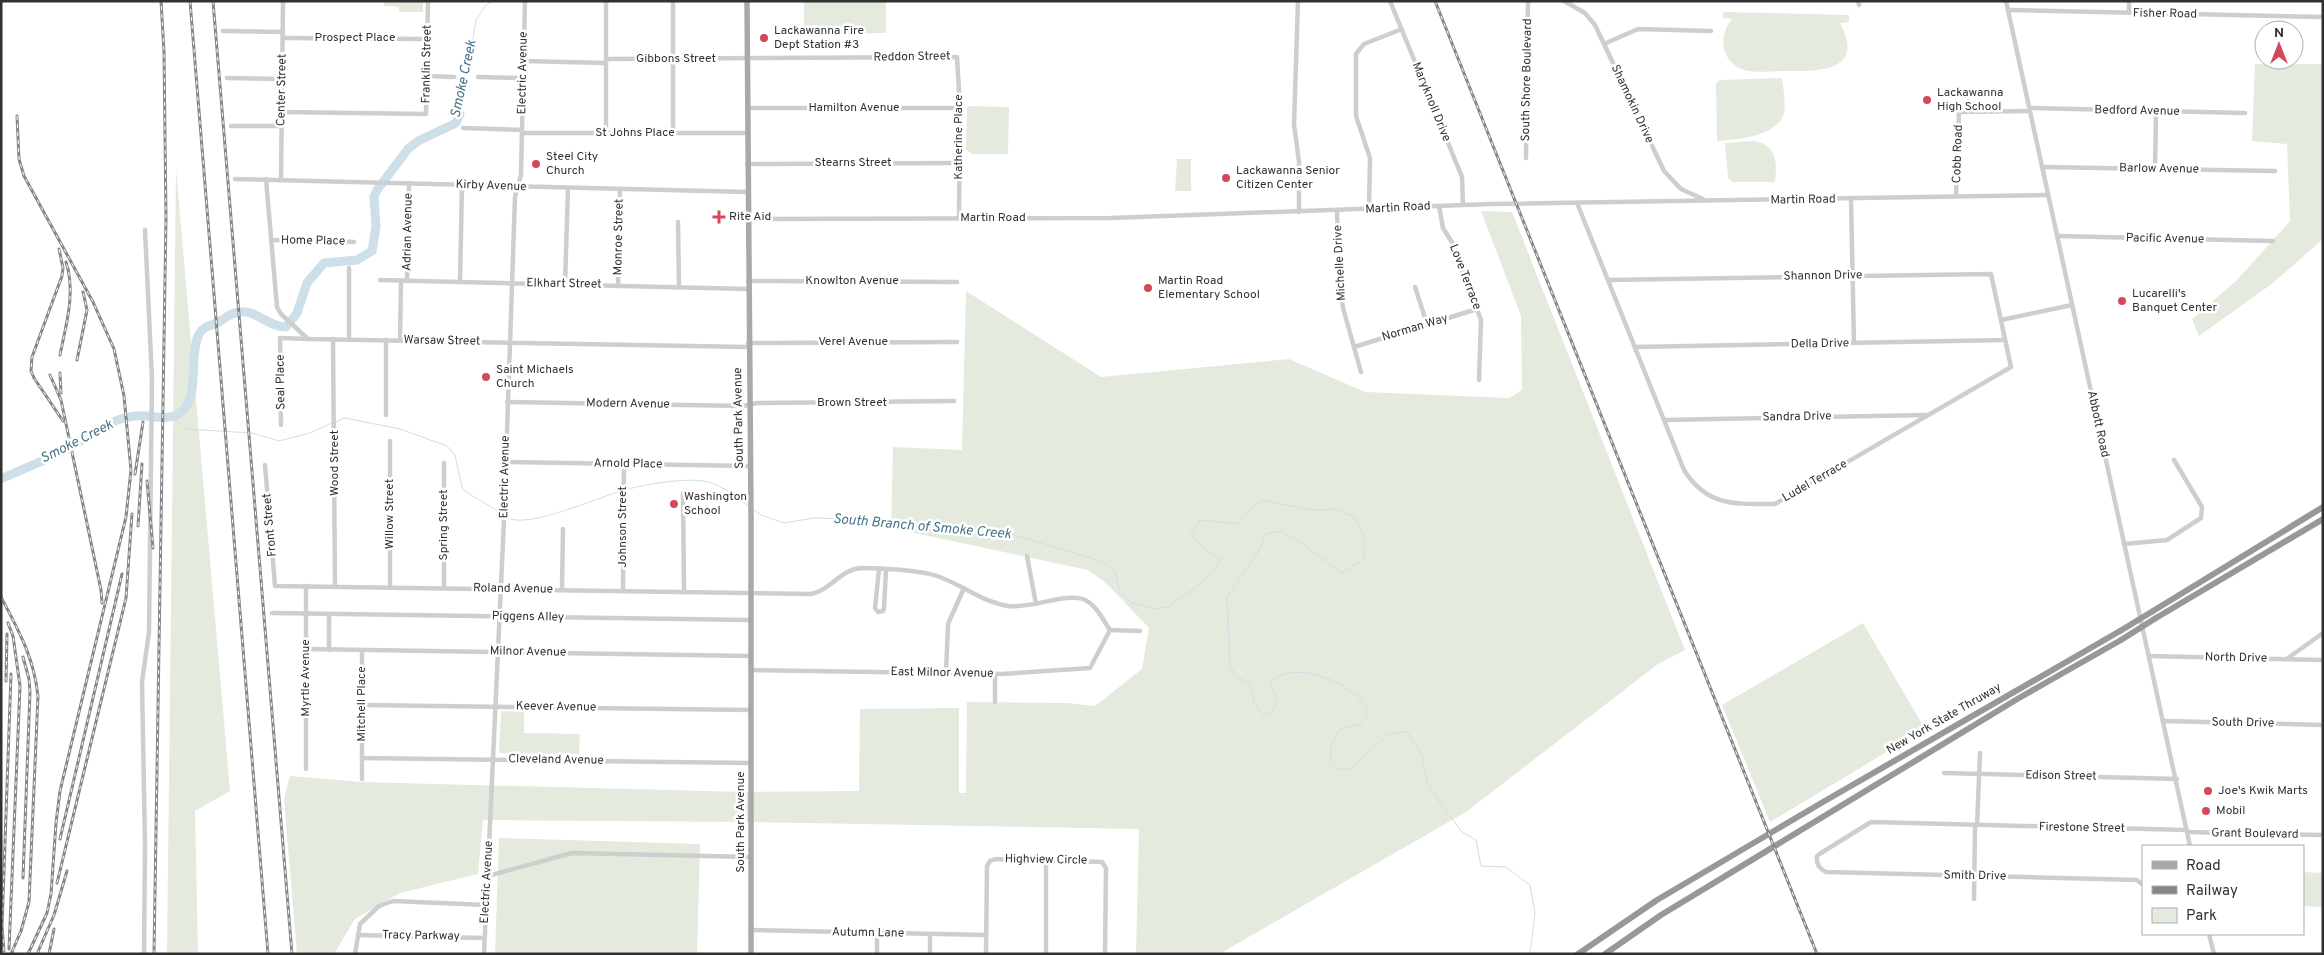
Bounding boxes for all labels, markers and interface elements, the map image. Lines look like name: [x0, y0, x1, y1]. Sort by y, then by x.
street label: Fisher Road: [2133, 5, 2197, 23]
street label: South Shore Boulevard: [1518, 18, 1536, 142]
north arrow: [2254, 20, 2304, 70]
place label: Lackawanna Fire Dept Station #3: [774, 23, 864, 53]
street label: Franklin Street: [418, 25, 436, 103]
text: N: [2274, 25, 2284, 42]
street label: Prospect Place: [315, 30, 395, 46]
street label: Electric Avenue: [514, 31, 532, 115]
marker: Lackawanna Fire Dept Station #3: [758, 32, 770, 44]
water label: Smoke Creek: [447, 38, 481, 120]
street label: Reddon Street: [873, 48, 951, 66]
street label: Gibbons Street: [636, 51, 716, 67]
street label: Center Street: [273, 54, 291, 126]
street label: Maryknoll Drive: [1408, 60, 1454, 144]
street label: Shamokin Drive: [1607, 62, 1657, 146]
place label: Lackawanna High School: [1937, 85, 2003, 115]
street label: Katherine Place: [951, 94, 967, 180]
marker: Lackawanna High School: [1921, 94, 1933, 106]
street label: Hamilton Avenue: [808, 100, 900, 116]
street label: Bedford Avenue: [2094, 102, 2180, 120]
street label: Cobb Road: [1949, 124, 1967, 184]
street label: St Johns Place: [595, 125, 675, 141]
place label: Steel City Church: [546, 149, 598, 179]
street label: Stearns Street: [814, 155, 892, 171]
marker: Steel City Church: [530, 158, 542, 170]
street label: Barlow Avenue: [2119, 160, 2199, 178]
place label: Lackawanna Senior Citizen Center: [1236, 163, 1340, 193]
marker: Lackawanna Senior Citizen Center: [1220, 172, 1232, 184]
street label: Kirby Avenue: [455, 177, 527, 195]
street label: Martin Road: [1770, 191, 1836, 209]
street label: Adrian Avenue: [399, 193, 417, 271]
street label: Monroe Street: [610, 198, 628, 276]
street label: Martin Road: [1365, 198, 1431, 218]
place label: Rite Aid: [729, 209, 771, 225]
street label: Martin Road: [960, 210, 1026, 226]
marker: Rite Aid: [713, 211, 725, 223]
street label: Michelle Drive: [1330, 225, 1350, 301]
street label: Pacific Avenue: [2126, 230, 2204, 248]
street label: Home Place: [281, 232, 345, 250]
street label: Love Terrace: [1445, 242, 1485, 312]
street label: Shannon Drive: [1783, 267, 1863, 285]
street label: Knowlton Avenue: [805, 273, 899, 289]
place label: Martin Road Elementary School: [1158, 273, 1260, 303]
street label: Elkhart Street: [526, 275, 602, 293]
marker: Martin Road Elementary School: [1142, 282, 1154, 294]
place label: Lucarelli's Banquet Center: [2132, 286, 2217, 316]
marker: Lucarelli's Banquet Center: [2116, 295, 2128, 307]
street label: Norman Way: [1380, 310, 1450, 346]
street label: Warsaw Street: [403, 332, 481, 350]
street label: Verel Avenue: [818, 334, 888, 350]
street label: Della Drive: [1791, 335, 1849, 353]
street label: Seal Place: [273, 354, 289, 410]
place label: Saint Michaels Church: [496, 362, 574, 392]
street label: South Park Avenue: [730, 367, 748, 469]
marker: Saint Michaels Church: [480, 371, 492, 383]
street label: Abbott Road: [2083, 389, 2113, 459]
street label: Modern Avenue: [586, 395, 670, 413]
street label: Brown Street: [817, 395, 887, 411]
street label: Sandra Drive: [1762, 408, 1832, 426]
water label: Smoke Creek: [38, 416, 117, 468]
street label: Wood Street: [327, 430, 343, 496]
street label: Electric Avenue: [496, 435, 514, 519]
street label: Arnold Place: [593, 455, 663, 473]
street label: Ludel Terrace: [1780, 456, 1850, 506]
street label: Willow Street: [382, 479, 398, 549]
street label: Johnson Street: [615, 486, 631, 568]
street label: Spring Street: [436, 489, 452, 561]
place label: Washington School: [684, 489, 747, 519]
street label: Front Street: [259, 493, 281, 557]
marker: Washington School: [668, 498, 680, 510]
water label: South Branch of Smoke Creek: [832, 511, 1013, 543]
street label: Roland Avenue: [473, 580, 553, 598]
street label: Piggens Alley: [492, 608, 564, 626]
street label: Myrtle Avenue: [298, 639, 314, 717]
street label: Milnor Avenue: [490, 643, 566, 661]
street label: North Drive: [2205, 649, 2267, 667]
street label: East Milnor Avenue: [890, 664, 994, 682]
street label: Mitchell Place: [354, 666, 370, 742]
street label: New York State Thruway: [1884, 680, 2004, 758]
street label: Keever Avenue: [516, 698, 596, 716]
street label: South Drive: [2211, 714, 2275, 732]
street label: Cleveland Avenue: [508, 751, 604, 769]
street label: Edison Street: [2025, 767, 2097, 785]
street label: South Park Avenue: [733, 771, 749, 873]
place label: Joe's Kwik Marts: [2218, 783, 2308, 799]
marker: Joe's Kwik Marts: [2202, 785, 2214, 797]
place label: Mobil: [2216, 803, 2245, 819]
marker: Mobil: [2200, 805, 2212, 817]
street label: Firestone Street: [2039, 819, 2125, 837]
street label: Grant Boulevard: [2211, 825, 2299, 843]
street label: Electric Avenue: [477, 840, 497, 924]
legend: [2142, 845, 2304, 935]
street label: Highview Circle: [1005, 851, 1087, 869]
text: Road: [2186, 857, 2221, 876]
street label: Smith Drive: [1944, 867, 2006, 885]
text: Railway: [2186, 882, 2238, 901]
text: Park: [2186, 907, 2217, 926]
street label: Autumn Lane: [832, 924, 904, 942]
street label: Tracy Parkway: [382, 927, 460, 945]

